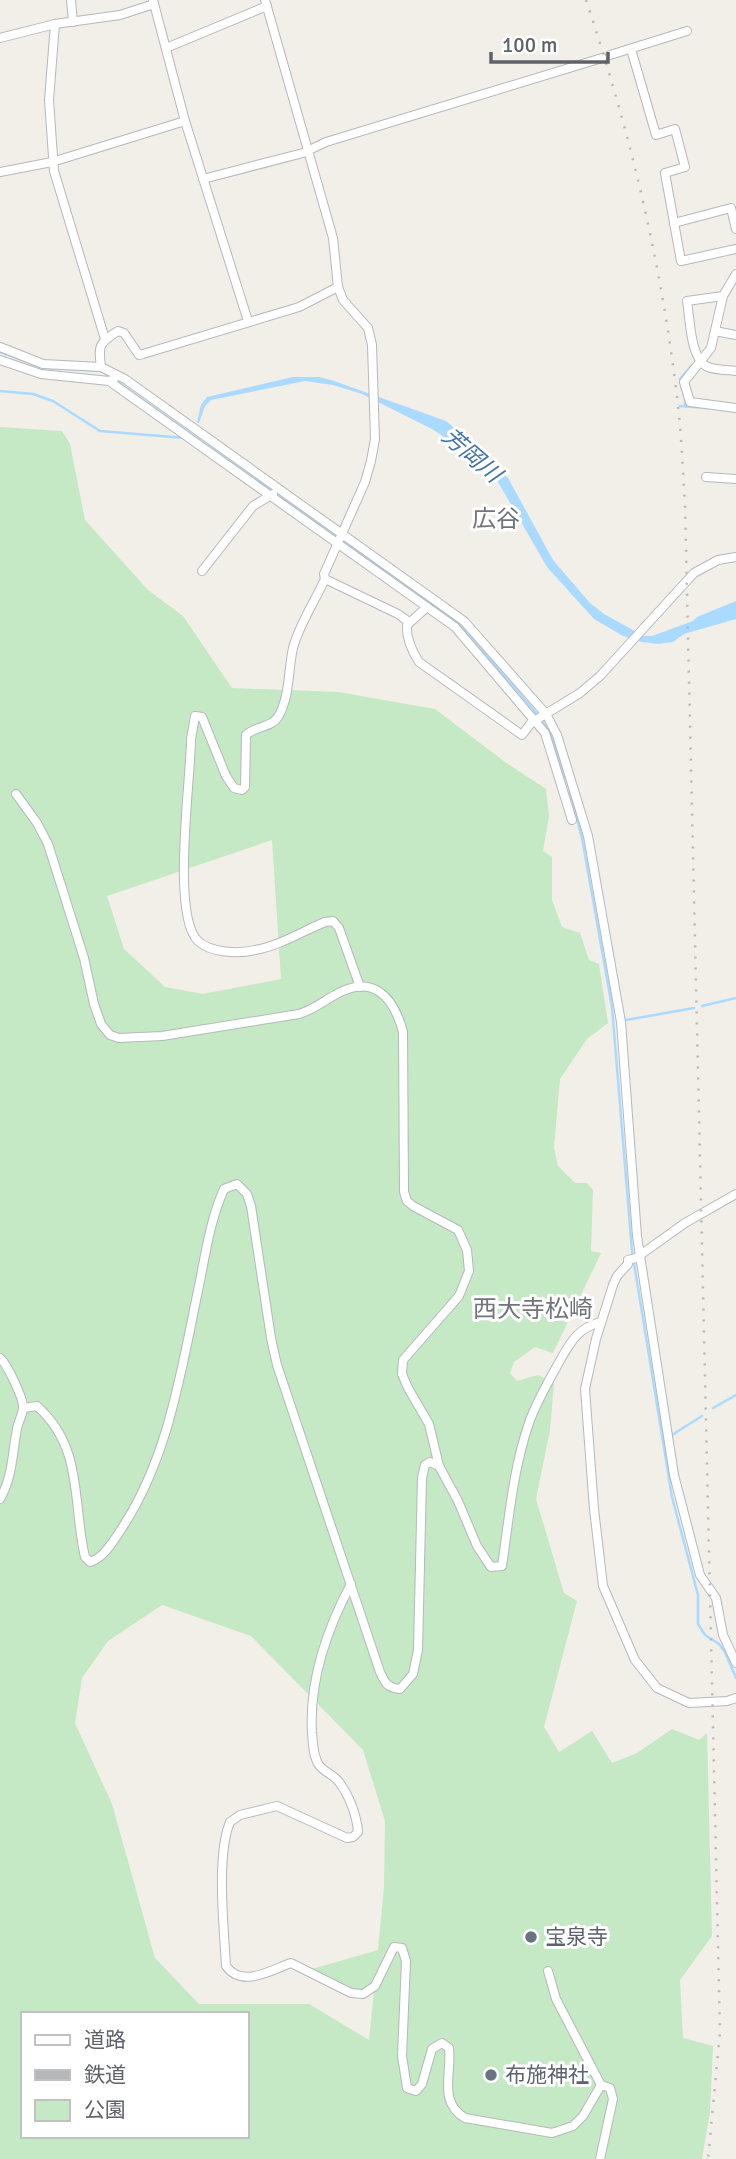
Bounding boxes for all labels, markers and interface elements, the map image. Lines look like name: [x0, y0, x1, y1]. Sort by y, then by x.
scale bar: [491, 21, 608, 65]
text: 100 m: [502, 32, 557, 58]
water label: 芳岡川: [436, 422, 509, 491]
district label: 広谷: [472, 504, 520, 534]
district label: 西大寺松崎: [473, 1294, 593, 1324]
place label: 宝泉寺: [545, 1924, 608, 1950]
marker: 宝泉寺: [523, 1929, 539, 1945]
legend: [21, 2012, 248, 2138]
text: 道路: [84, 2027, 126, 2053]
text: 鉄道: [84, 2062, 126, 2088]
place label: 布施神社: [505, 2062, 589, 2088]
marker: 布施神社: [483, 2067, 499, 2083]
text: 公園: [84, 2097, 126, 2123]

